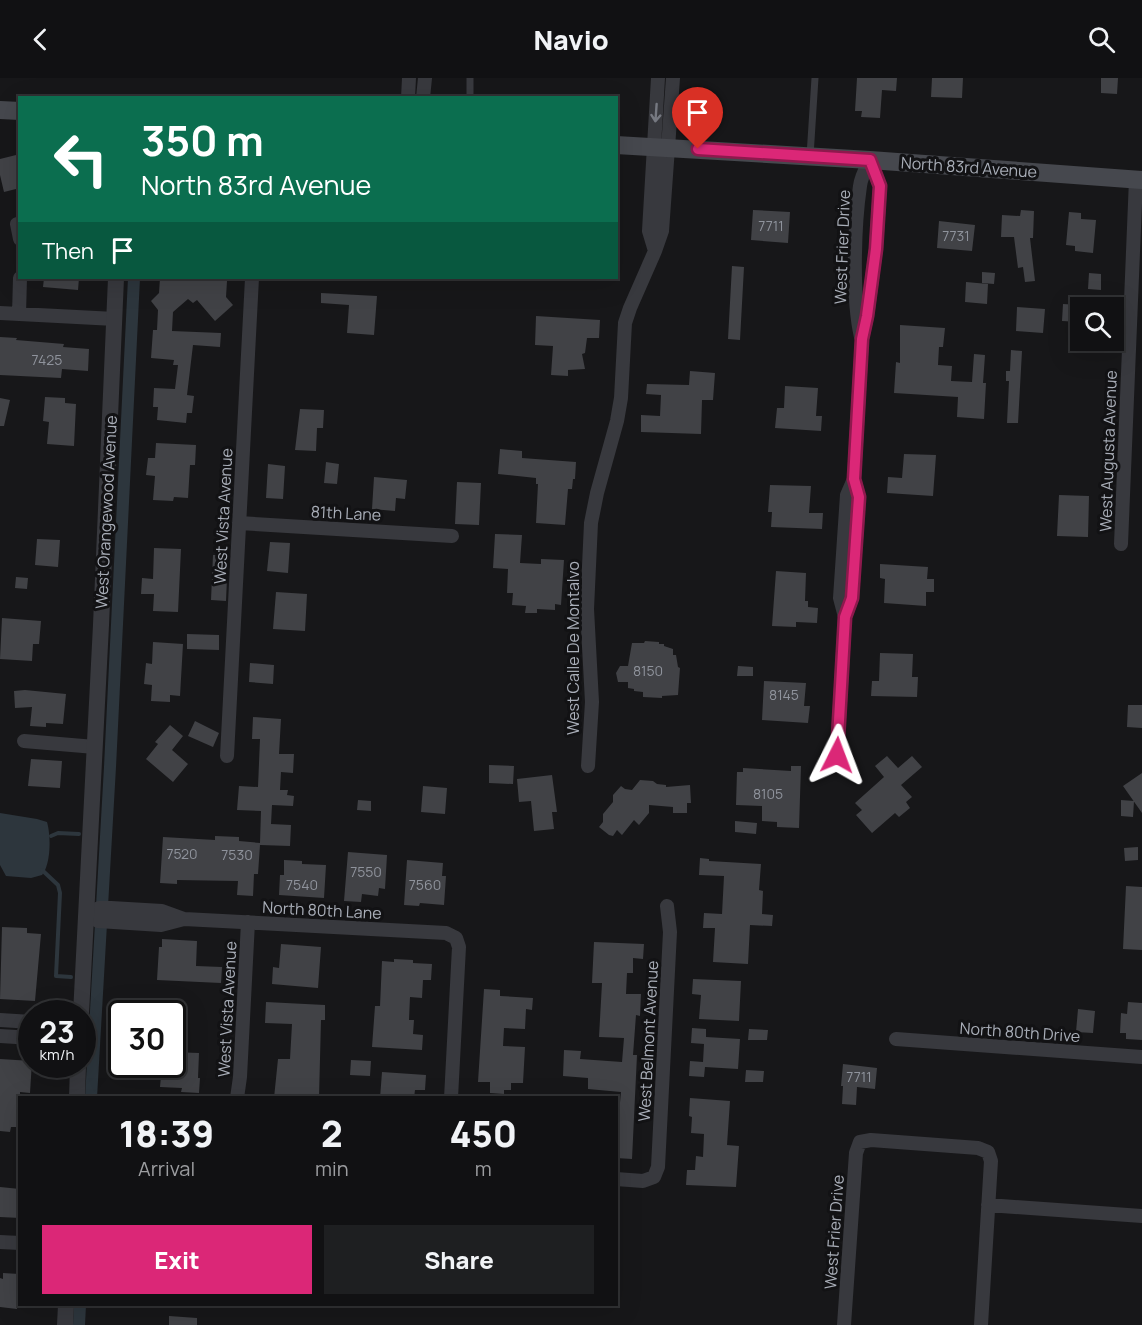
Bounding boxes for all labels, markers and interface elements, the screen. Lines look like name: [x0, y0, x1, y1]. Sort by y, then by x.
text: Navio: [533, 21, 609, 58]
icon: back: [24, 23, 57, 56]
icon: search: [1085, 23, 1118, 56]
pin: [672, 87, 723, 149]
icon: arrive: [681, 96, 714, 129]
one-way arrow: [650, 103, 661, 123]
text: 350 m: [141, 111, 264, 169]
icon: left: [42, 120, 120, 198]
street label: North 83rd Avenue: [900, 151, 1038, 183]
text: North 83rd Avenue: [141, 166, 371, 203]
street label: West Frier Drive: [829, 189, 855, 305]
house number: 7711: [758, 216, 784, 235]
house number: 7731: [942, 226, 970, 245]
icon: arrive: [106, 234, 139, 267]
text: Then: [42, 236, 94, 266]
map controls: [1070, 297, 1124, 351]
button: search: [1070, 297, 1124, 351]
house number: 7425: [32, 350, 62, 369]
street label: West Augusta Avenue: [1094, 370, 1122, 532]
street label: West Orangewood Avenue: [90, 415, 122, 609]
street label: West Vista Avenue: [208, 447, 238, 585]
street label: 81th Lane: [310, 500, 382, 526]
street label: West Calle De Montalvo: [562, 561, 584, 735]
house number: 8150: [633, 661, 663, 680]
house number: 8145: [769, 685, 799, 704]
position arrow: [805, 723, 869, 787]
house number: 8105: [753, 784, 783, 803]
house number: 7520: [166, 844, 198, 863]
house number: 7530: [221, 845, 253, 864]
house number: 7550: [350, 862, 382, 881]
house number: 7540: [286, 875, 318, 894]
house number: 7560: [409, 875, 441, 894]
street label: North 80th Lane: [262, 896, 382, 924]
street label: West Vista Avenue: [212, 940, 242, 1078]
street label: West Belmont Avenue: [633, 960, 663, 1122]
speed limit sign: 30: [108, 1000, 186, 1078]
text: 23: [39, 1011, 75, 1052]
street label: North 80th Drive: [959, 1017, 1081, 1047]
text: km/h: [40, 1044, 74, 1065]
house number: 7711: [846, 1067, 872, 1086]
text: 18:39: [119, 1109, 214, 1158]
text: 2: [321, 1109, 343, 1158]
text: 450: [449, 1109, 517, 1158]
text: Arrival: [138, 1155, 195, 1182]
text: min: [315, 1155, 349, 1182]
text: m: [475, 1155, 492, 1182]
street label: West Frier Drive: [819, 1174, 849, 1290]
button: Exit: [42, 1225, 312, 1294]
button: Share: [324, 1225, 594, 1294]

